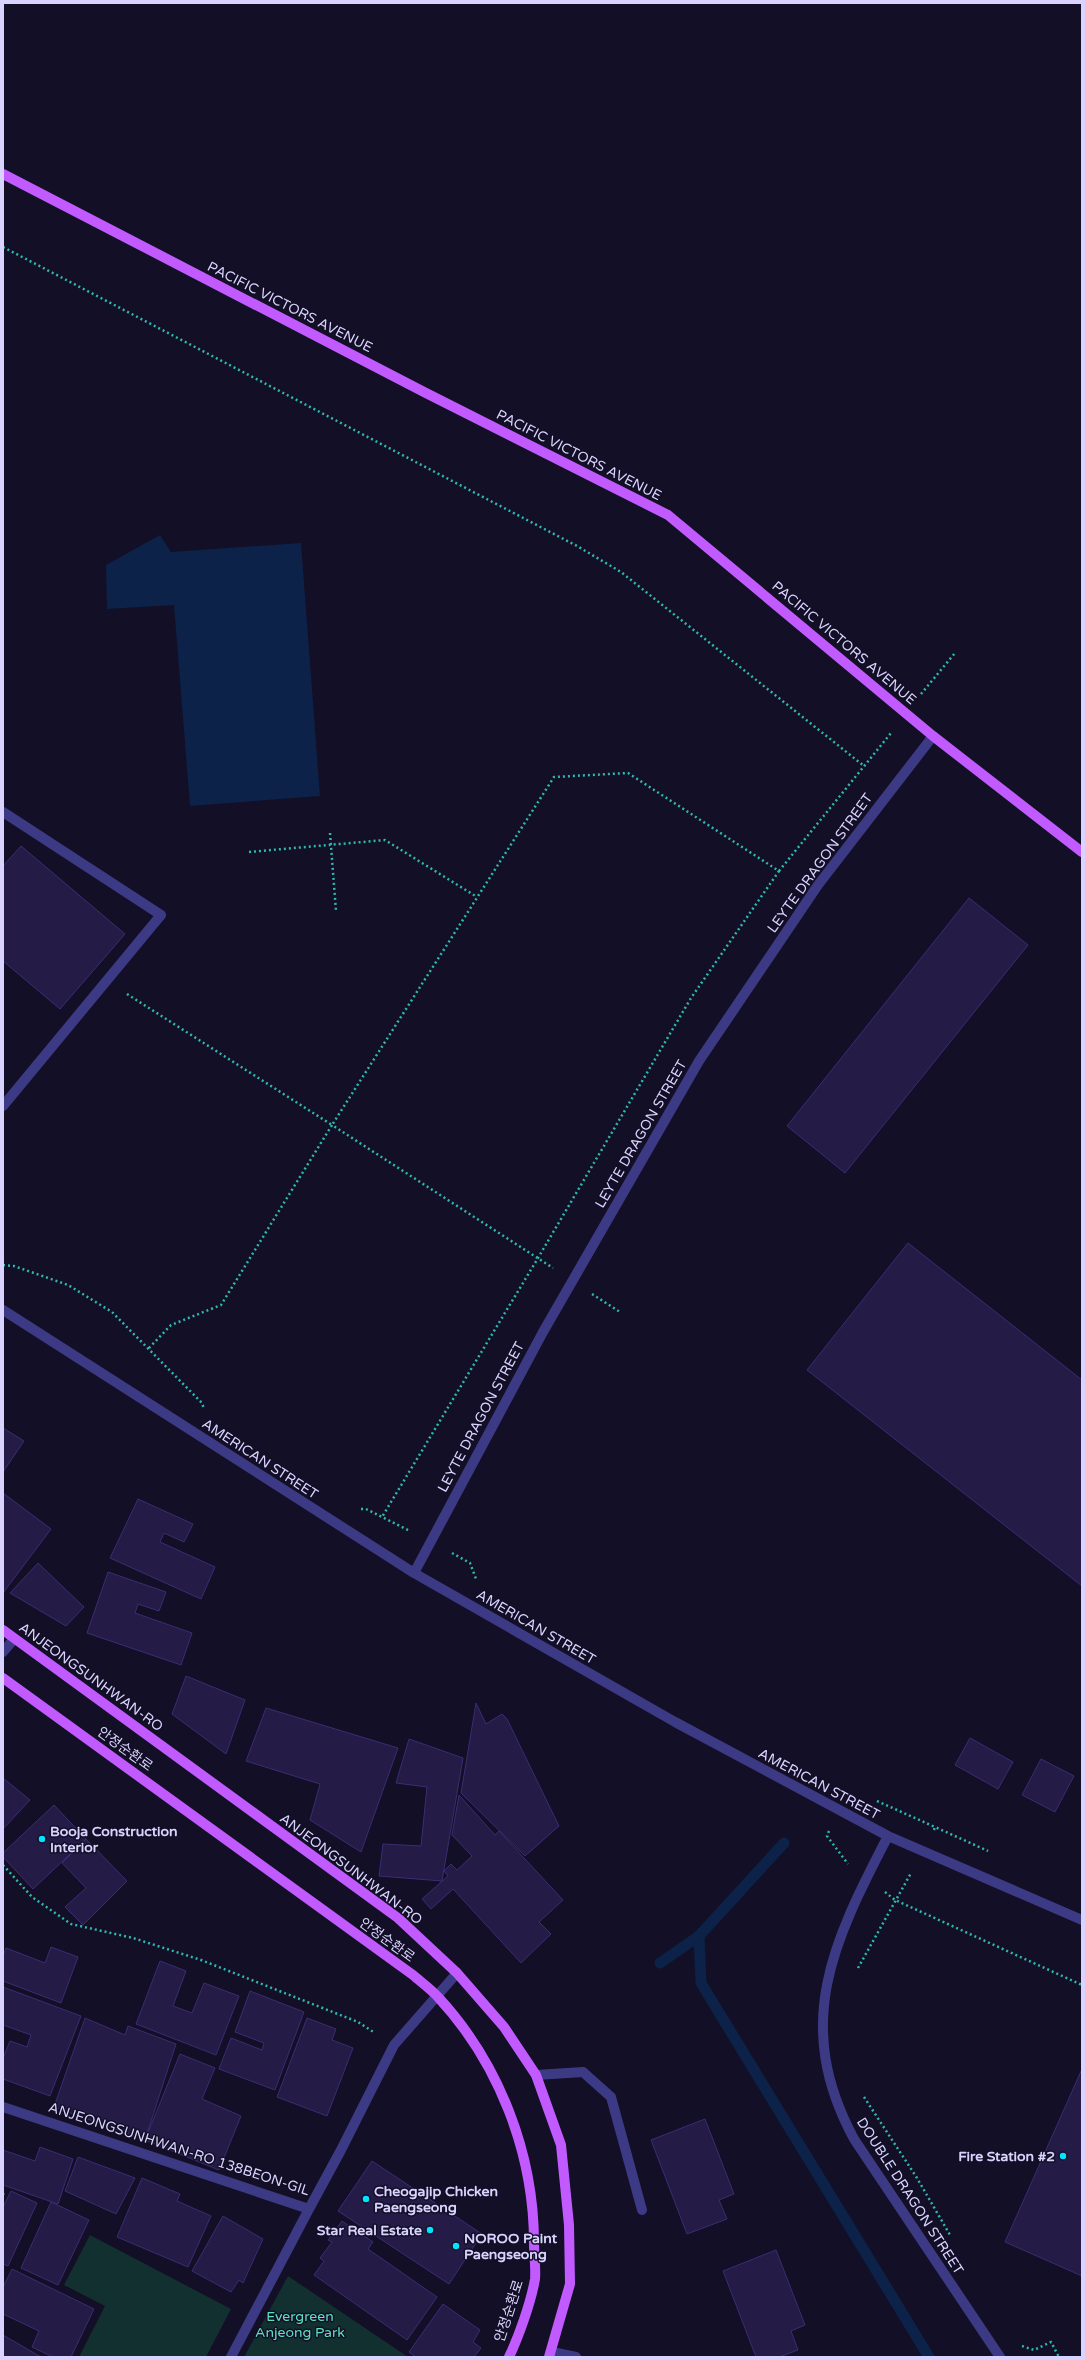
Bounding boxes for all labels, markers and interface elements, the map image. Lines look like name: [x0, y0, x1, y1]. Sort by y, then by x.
street label: PACIFIC VICTORS AVENUE: [205, 258, 375, 356]
street label: PACIFIC VICTORS AVENUE: [494, 406, 664, 504]
street label: PACIFIC VICTORS AVENUE: [768, 578, 920, 708]
street label: LEYTE DRAGON STREET: [764, 790, 877, 936]
street label: LEYTE DRAGON STREET: [592, 1057, 691, 1211]
street label: LEYTE DRAGON STREET: [434, 1338, 528, 1495]
street label: AMERICAN STREET: [199, 1415, 322, 1503]
street label: AMERICAN STREET: [473, 1586, 599, 1668]
street label: ANJEONGSUNHWAN-RO: [16, 1619, 166, 1735]
street label: 안정순환로: [94, 1723, 156, 1775]
street label: AMERICAN STREET: [755, 1745, 883, 1823]
street label: ANJEONGSUNHWAN-RO: [276, 1810, 426, 1928]
place label: Booja Construction Interior: [50, 1823, 178, 1856]
marker: Booja Construction Interior: [37, 1834, 47, 1844]
street label: 안정순환로: [356, 1914, 418, 1966]
street label: ANJEONGSUNHWAN-RO 138BEON-GIL: [46, 2099, 312, 2199]
street label: DOUBLE DRAGON STREET: [853, 2114, 967, 2278]
place label: Fire Station #2: [958, 2148, 1055, 2165]
marker: Fire Station #2: [1058, 2151, 1068, 2161]
place label: Cheogajip Chicken Paengseong: [374, 2183, 498, 2216]
marker: Cheogajip Chicken Paengseong: [361, 2194, 371, 2204]
place label: Star Real Estate: [317, 2222, 422, 2239]
marker: Star Real Estate: [425, 2225, 435, 2235]
place label: NOROO Paint Paengseong: [464, 2230, 558, 2263]
marker: NOROO Paint Paengseong: [451, 2241, 461, 2251]
street label: 안정순환로: [491, 2278, 527, 2344]
park label: Evergreen Anjeong Park: [255, 2308, 345, 2341]

